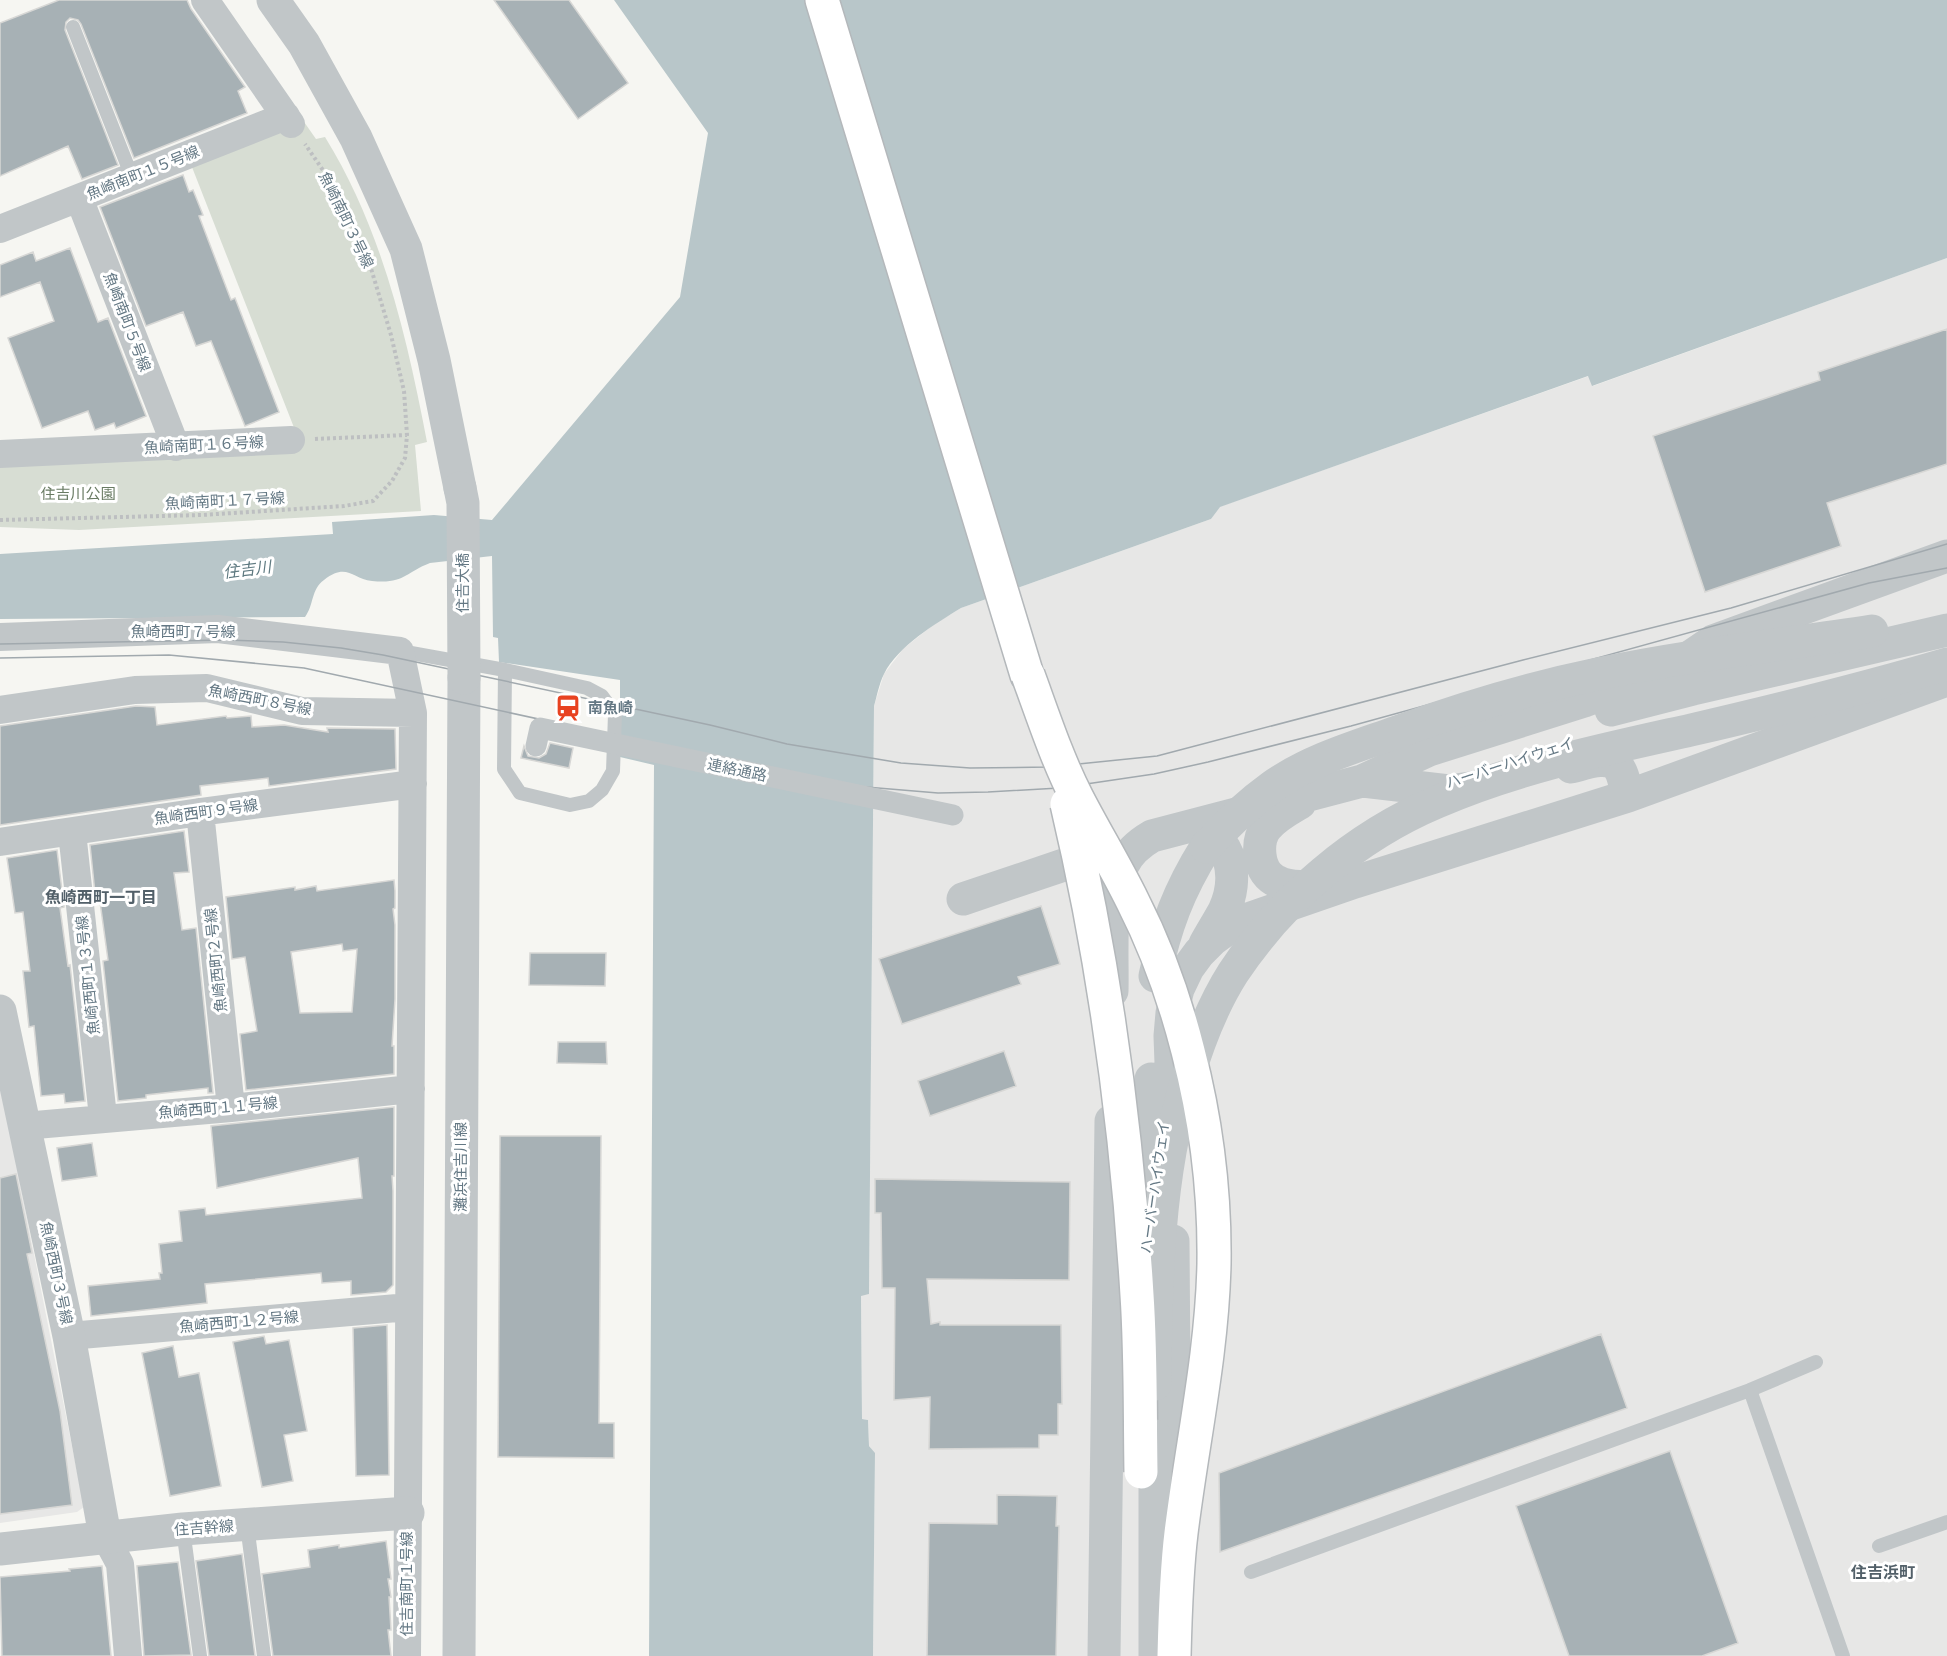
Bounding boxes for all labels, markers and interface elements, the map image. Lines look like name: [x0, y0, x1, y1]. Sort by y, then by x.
street label: 魚崎南町１５号線: [84, 142, 202, 204]
street label: 魚崎南町３号線: [315, 169, 377, 271]
street label: 魚崎南町５号線: [100, 270, 154, 374]
street label: 魚崎南町１６号線: [144, 433, 264, 457]
park label: 住吉川公園: [40, 485, 116, 503]
street label: 魚崎南町１７号線: [165, 489, 285, 513]
street label: 住𠮷大橋: [454, 553, 472, 613]
water label: 住吉川: [222, 557, 274, 582]
street label: 魚崎西町７号線: [130, 623, 236, 641]
street label: 魚崎西町８号線: [207, 681, 313, 719]
station icon: 南魚崎: [553, 693, 583, 723]
place label: 南魚崎: [588, 699, 633, 717]
street label: ハーバーハイウェイ: [1443, 734, 1577, 792]
street label: 連絡通路: [706, 755, 768, 785]
street label: 魚崎西町９号線: [153, 796, 259, 828]
district label: 魚崎西町一丁目: [45, 888, 157, 907]
street label: 魚崎西町２号線: [202, 907, 230, 1013]
street label: 魚崎西町１３号線: [73, 914, 103, 1036]
street label: 魚崎西町１１号線: [157, 1094, 279, 1122]
street label: ハーバーハイウェイ: [1137, 1119, 1173, 1255]
street label: 灘浜住吉川線: [452, 1122, 470, 1212]
street label: 魚崎西町３号線: [36, 1220, 76, 1326]
street label: 魚崎西町１２号線: [178, 1308, 300, 1336]
street label: 住吉幹線: [173, 1517, 235, 1539]
street label: 住吉南町１号線: [398, 1531, 416, 1637]
district label: 住吉浜町: [1850, 1563, 1915, 1582]

